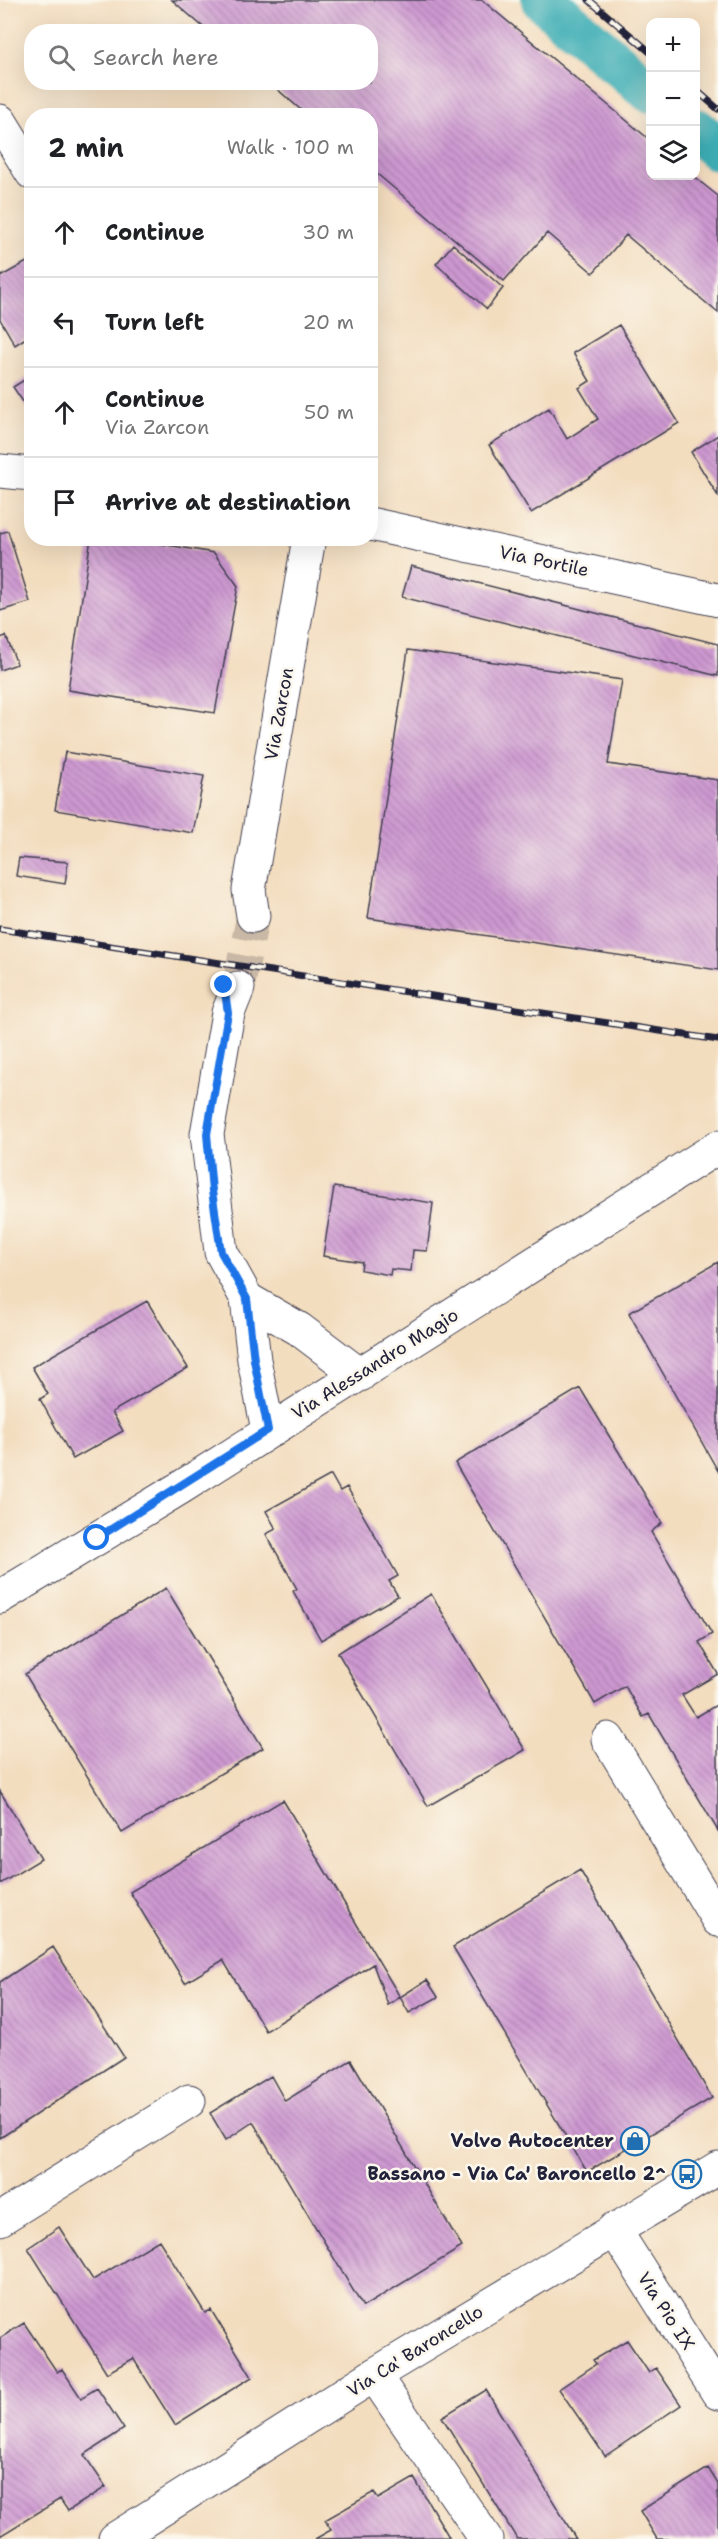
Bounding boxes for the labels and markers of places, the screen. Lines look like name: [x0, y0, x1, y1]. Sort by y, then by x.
shop icon: Volvo Autocenter: [619, 2125, 651, 2157]
place label: Volvo Autocenter: [451, 2129, 614, 2153]
bus stop icon: Bassano - Via Ca' Baroncello 2^: [671, 2158, 703, 2190]
place label: Bassano - Via Ca' Baroncello 2^: [368, 2162, 666, 2186]

